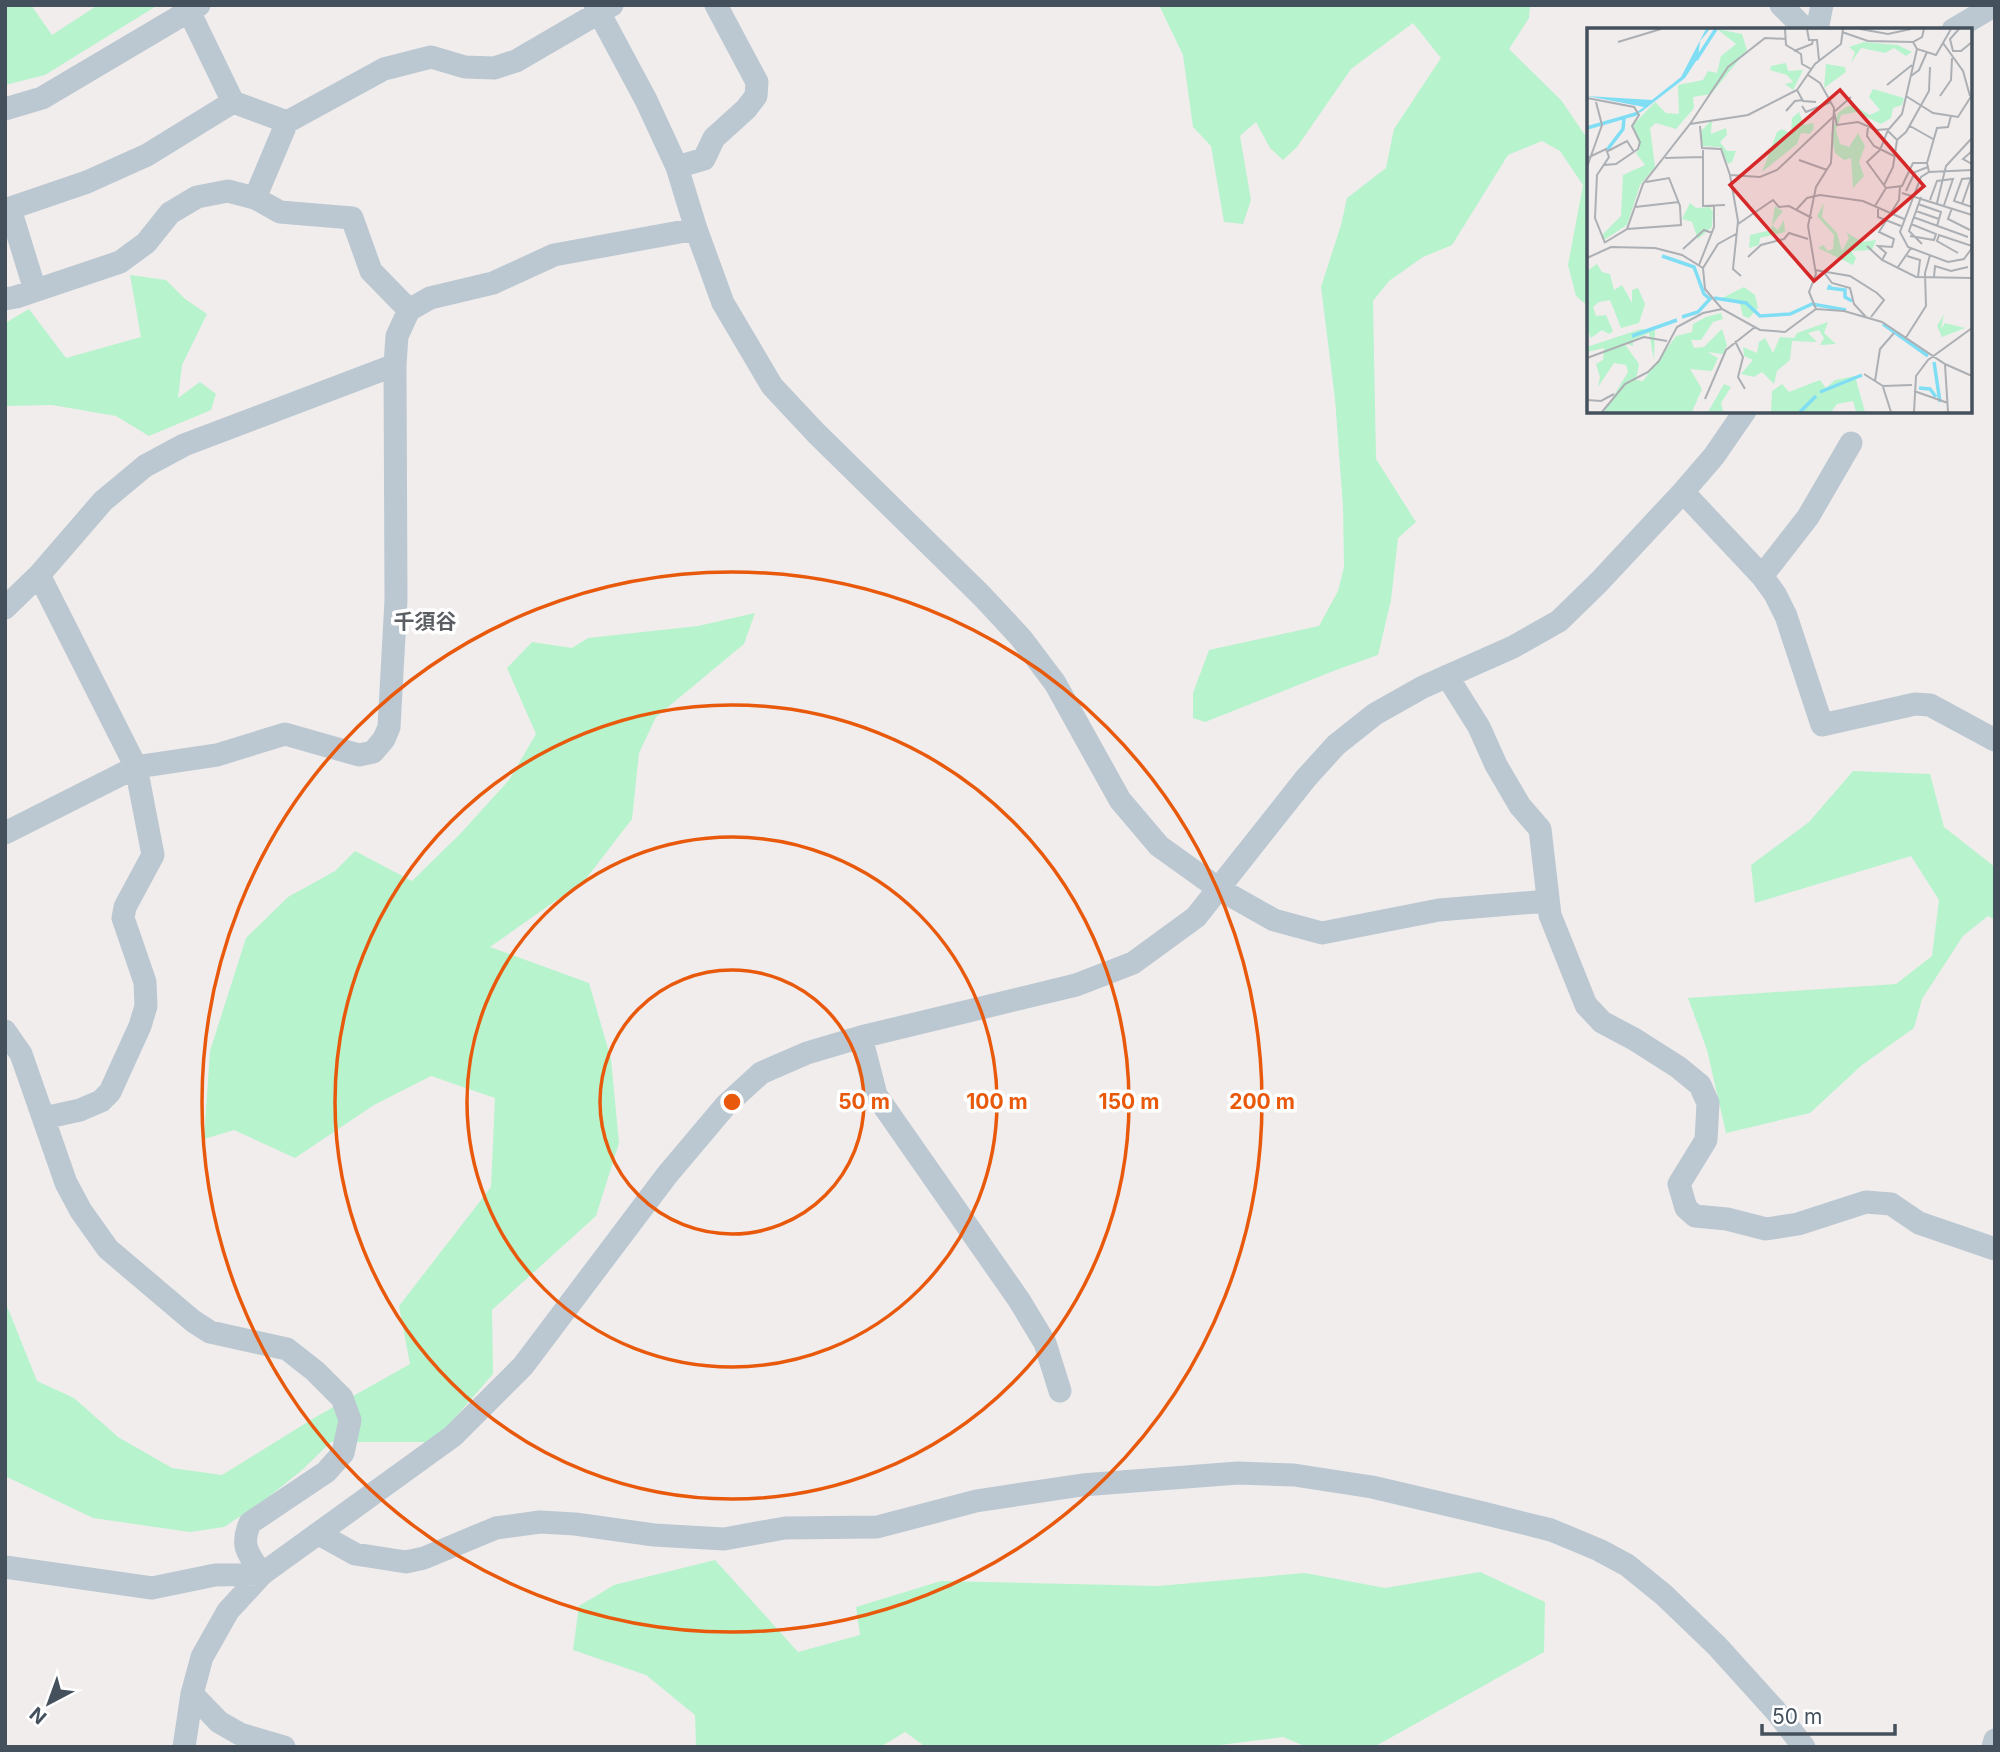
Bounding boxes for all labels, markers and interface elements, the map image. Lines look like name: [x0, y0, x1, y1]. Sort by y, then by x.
inset map: [1587, 28, 1972, 413]
district label: 千須谷: [394, 609, 457, 634]
text: 50 m: [838, 1089, 890, 1114]
text: 100 m: [966, 1089, 1028, 1114]
text: 150 m: [1099, 1089, 1159, 1114]
text: 200 m: [1229, 1089, 1295, 1114]
centre of rings: [720, 1090, 744, 1114]
north arrow: [14, 1668, 84, 1738]
scale bar: [1762, 1692, 1895, 1736]
text: N: [25, 1702, 51, 1729]
text: 50 m: [1772, 1704, 1822, 1729]

